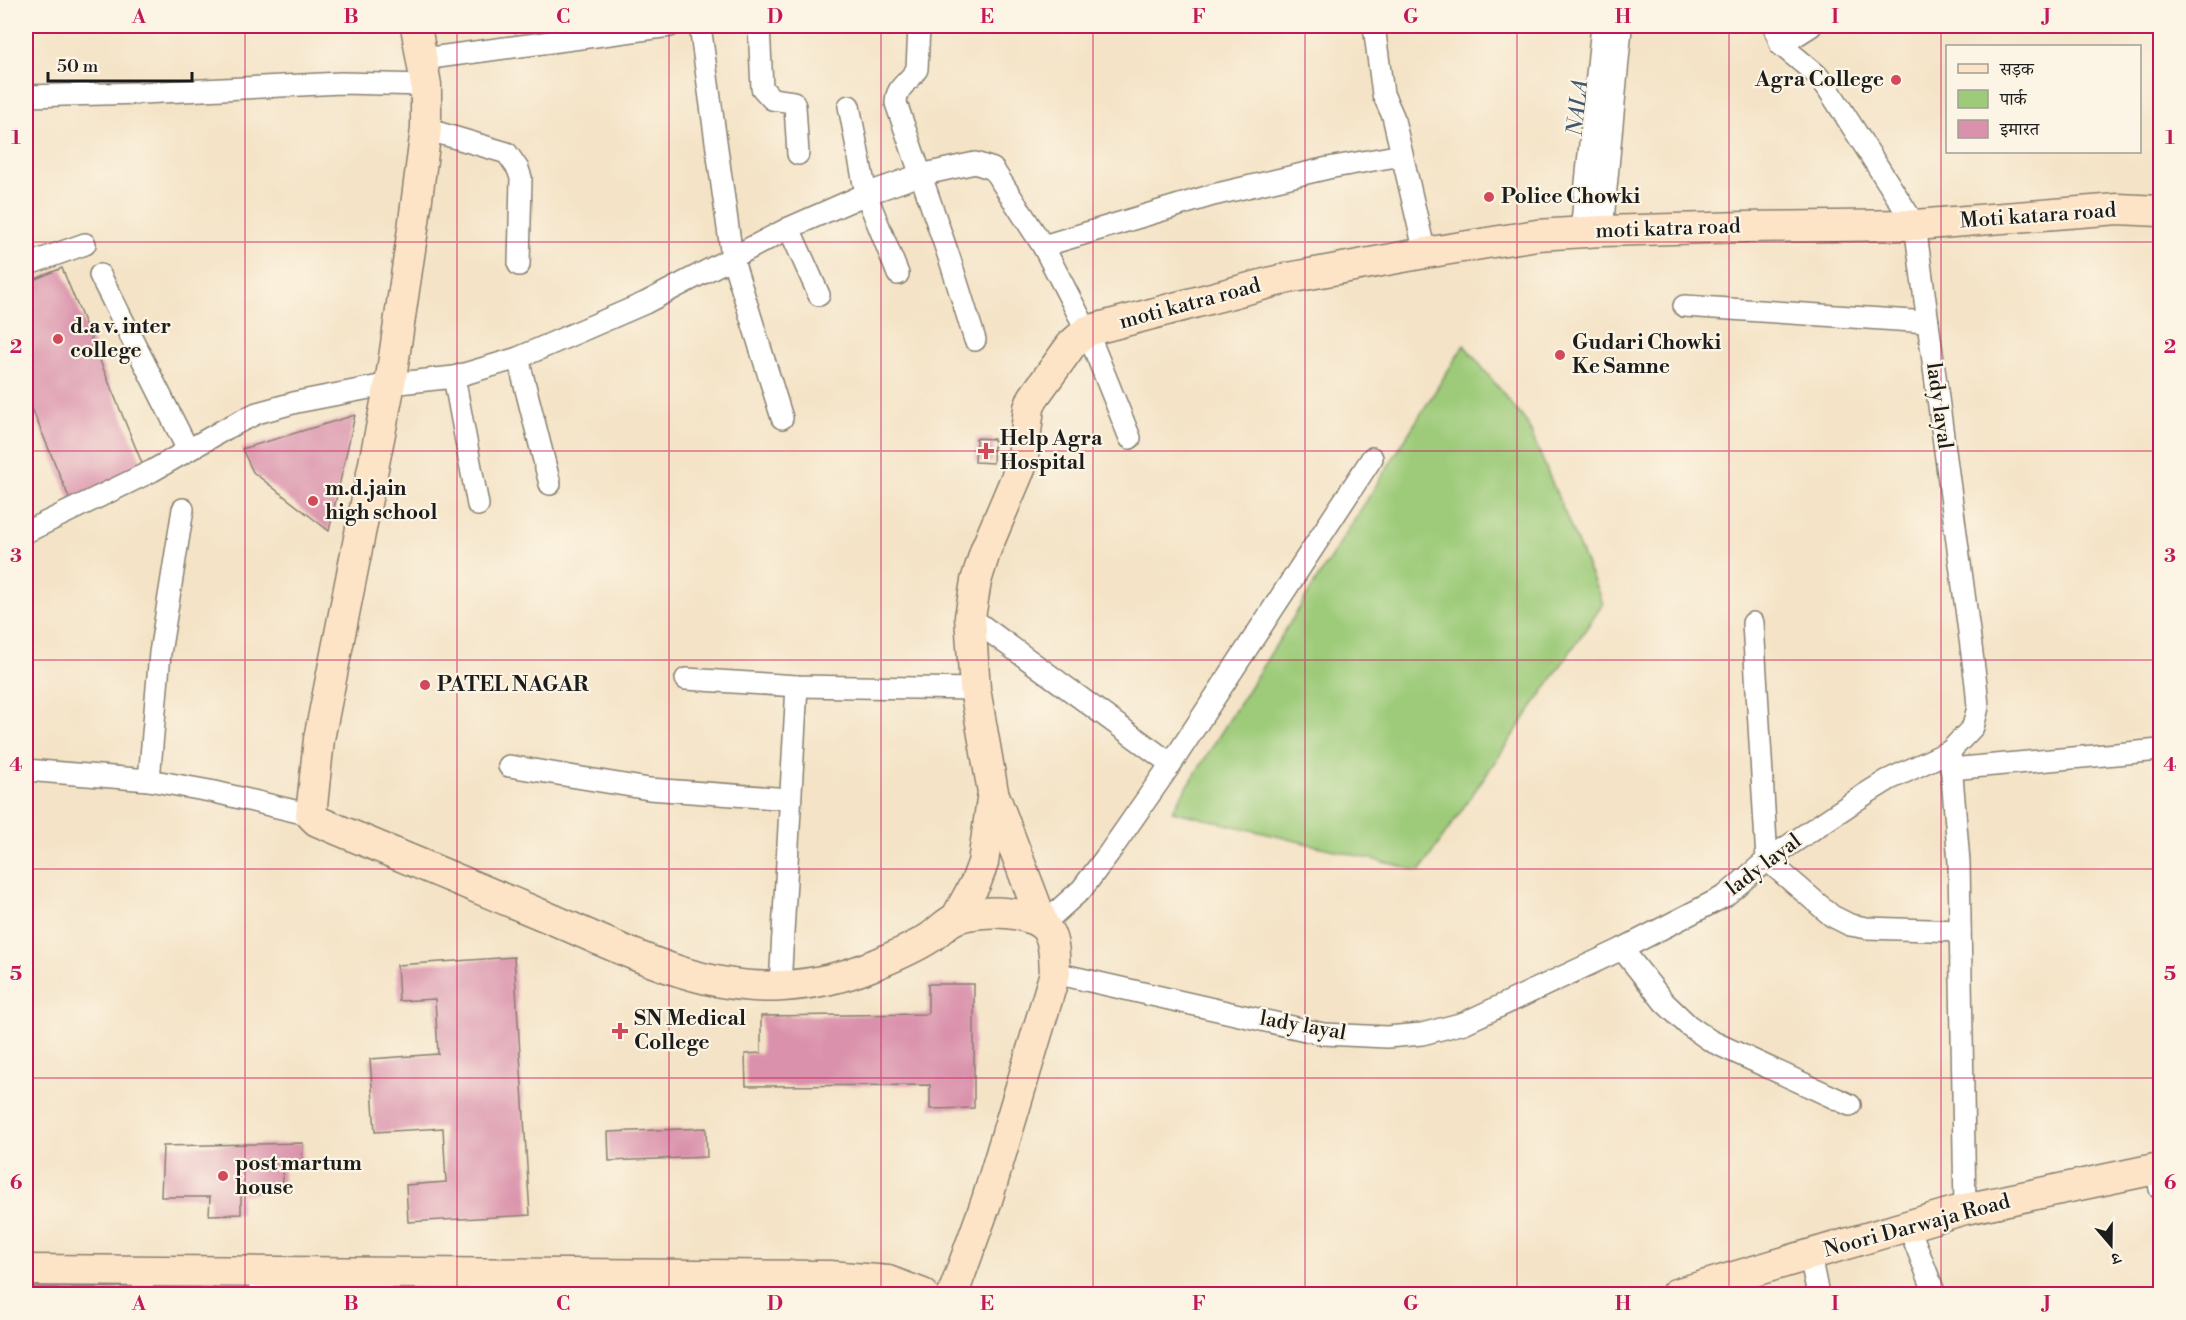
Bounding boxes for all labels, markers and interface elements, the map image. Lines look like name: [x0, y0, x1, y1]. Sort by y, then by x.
text: A: [131, 5, 147, 30]
text: B: [343, 5, 359, 30]
text: C: [556, 5, 570, 30]
text: D: [767, 5, 783, 30]
text: E: [980, 5, 994, 30]
text: F: [1192, 5, 1206, 30]
text: G: [1403, 5, 1419, 30]
text: H: [1615, 5, 1632, 30]
text: I: [1831, 5, 1839, 30]
text: J: [2040, 5, 2051, 30]
scale bar: [48, 45, 192, 83]
legend: [1946, 45, 2141, 153]
text: 50 m: [57, 55, 99, 78]
text: सड़क: [1999, 58, 2035, 81]
place label: Agra College: [1754, 67, 1884, 93]
marker: Agra College: [1889, 73, 1903, 87]
water label: NALA: [1562, 79, 1594, 138]
text: पार्क: [1999, 88, 2028, 111]
text: इमारत: [1999, 118, 2040, 141]
text: 1: [11, 126, 21, 151]
text: 1: [2165, 126, 2175, 151]
place label: Police Chowki: [1501, 184, 1640, 210]
marker: Police Chowki: [1482, 190, 1496, 204]
street label: Moti katara road: [1959, 198, 2117, 234]
street label: moti katra road: [1595, 213, 1741, 245]
street label: moti katra road: [1116, 273, 1264, 335]
place label: d.a v. inter college: [70, 314, 171, 364]
place label: Gudari Chowki Ke Samne: [1572, 330, 1722, 380]
marker: d.a v. inter college: [51, 332, 65, 346]
text: 2: [10, 335, 22, 360]
text: 2: [2164, 335, 2176, 360]
marker: Gudari Chowki Ke Samne: [1553, 348, 1567, 362]
street label: lady layal: [1920, 361, 1958, 451]
place label: Help Agra Hospital: [1000, 426, 1103, 476]
marker: Help Agra Hospital: [977, 442, 995, 460]
place label: m.d.jain high school: [325, 476, 437, 526]
marker: m.d.jain high school: [306, 494, 320, 508]
text: 3: [10, 544, 22, 569]
text: 3: [2164, 544, 2176, 569]
place label: PATEL NAGAR: [437, 672, 589, 698]
marker: PATEL NAGAR: [418, 678, 432, 692]
text: 4: [9, 753, 23, 778]
text: 4: [2163, 753, 2177, 778]
street label: lady layal: [1721, 828, 1807, 902]
text: 5: [10, 962, 22, 987]
text: 5: [2164, 962, 2176, 987]
place label: SN Medical College: [634, 1006, 746, 1056]
street label: lady layal: [1258, 1006, 1348, 1046]
marker: SN Medical College: [611, 1022, 629, 1040]
place label: post martum house: [235, 1151, 362, 1201]
marker: post martum house: [216, 1169, 230, 1183]
text: 6: [10, 1171, 23, 1196]
text: 6: [2164, 1171, 2177, 1196]
street label: Noori Darwaja Road: [1821, 1189, 2013, 1263]
north arrow: [2081, 1215, 2141, 1275]
text: उ: [2107, 1247, 2124, 1270]
text: A: [131, 1292, 147, 1317]
text: B: [343, 1292, 359, 1317]
text: C: [556, 1292, 570, 1317]
text: D: [767, 1292, 783, 1317]
text: E: [980, 1292, 994, 1317]
text: F: [1192, 1292, 1206, 1317]
text: G: [1403, 1292, 1419, 1317]
text: H: [1615, 1292, 1632, 1317]
text: I: [1831, 1292, 1839, 1317]
text: J: [2040, 1292, 2051, 1317]

